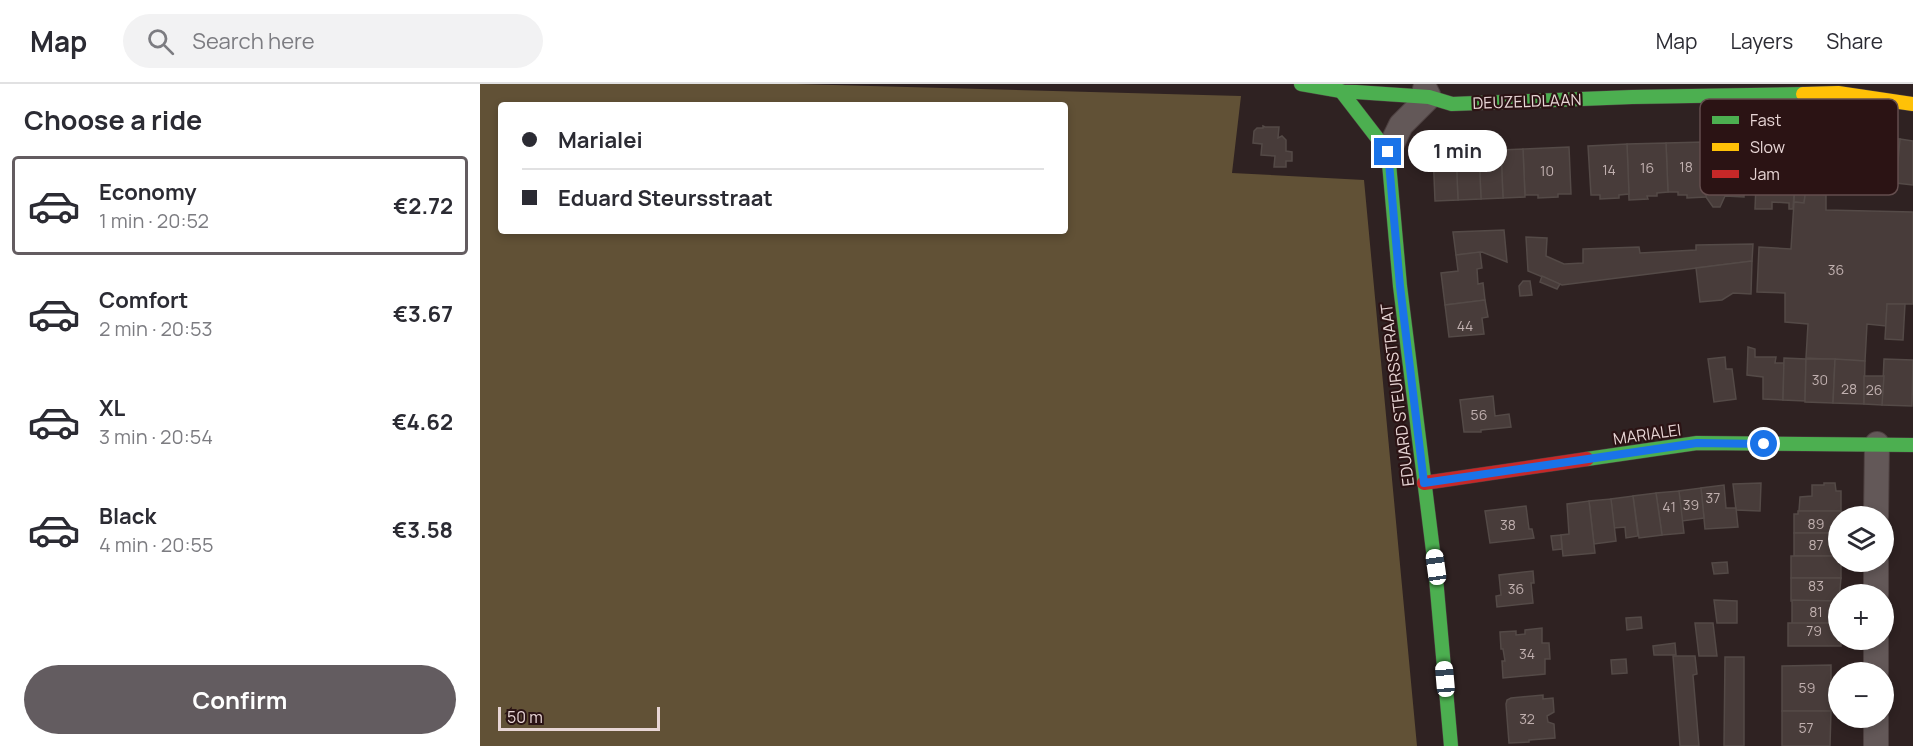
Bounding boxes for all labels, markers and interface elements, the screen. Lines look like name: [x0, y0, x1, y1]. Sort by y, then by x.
search box: [123, 14, 543, 68]
text: Map: [30, 22, 87, 60]
icon: search: [144, 25, 177, 58]
text: Search here: [192, 26, 315, 56]
text: Map: [1656, 27, 1697, 55]
text: Layers: [1730, 27, 1793, 55]
text: Share: [1826, 27, 1883, 55]
street label: DEUZELDLAAN: [1472, 88, 1582, 114]
legend: [1700, 99, 1898, 195]
text: Choose a ride: [24, 101, 202, 138]
text: Fast: [1750, 109, 1781, 131]
text: Marialei: [558, 125, 643, 155]
callout: 1 min: [1409, 131, 1508, 173]
text: Slow: [1750, 136, 1785, 158]
text: 1 min: [1433, 137, 1482, 164]
route end: [1374, 138, 1401, 165]
house number: 18: [1679, 157, 1693, 176]
house number: 16: [1640, 158, 1654, 177]
house number: 14: [1602, 160, 1616, 179]
house number: 10: [1540, 161, 1554, 180]
text: Jam: [1750, 163, 1780, 185]
text: Economy: [99, 177, 197, 207]
icon: car: [27, 179, 81, 233]
text: Eduard Steursstraat: [558, 183, 773, 213]
text: €2.72: [393, 191, 453, 221]
text: 1 min · 20:52: [99, 207, 209, 234]
house number: 36: [1828, 260, 1844, 279]
text: Comfort: [99, 285, 188, 315]
icon: car: [27, 287, 81, 341]
text: €3.67: [393, 299, 453, 329]
street label: EDUARD STEURSSTRAAT: [1375, 302, 1419, 487]
text: 2 min · 20:53: [99, 315, 213, 342]
house number: 44: [1457, 316, 1473, 335]
house number: 30: [1812, 370, 1828, 389]
house number: 28: [1841, 379, 1857, 398]
house number: 26: [1866, 380, 1882, 399]
text: XL: [99, 393, 125, 423]
icon: car: [27, 395, 81, 449]
house number: 56: [1471, 405, 1487, 424]
text: €4.62: [392, 407, 453, 437]
street label: MARIALEI: [1612, 418, 1682, 450]
text: 3 min · 20:54: [99, 423, 213, 450]
route start: [1750, 430, 1777, 457]
house number: 37: [1706, 488, 1720, 507]
house number: 39: [1683, 495, 1699, 514]
house number: 41: [1662, 497, 1676, 516]
text: Black: [99, 501, 156, 531]
icon: car: [27, 503, 81, 557]
map controls: [1828, 506, 1894, 728]
button: layers: [1828, 506, 1894, 572]
house number: 89: [1808, 514, 1824, 533]
text: €3.58: [392, 515, 453, 545]
house number: 38: [1500, 515, 1516, 534]
text: 4 min · 20:55: [99, 531, 214, 558]
house number: 87: [1808, 535, 1824, 554]
car: [1425, 548, 1447, 586]
house number: 83: [1808, 576, 1824, 595]
house number: 36: [1508, 579, 1524, 598]
button: +: [1828, 584, 1894, 650]
house number: 81: [1809, 602, 1823, 621]
house number: 79: [1806, 621, 1822, 640]
house number: 34: [1519, 644, 1535, 663]
car: [1434, 660, 1456, 698]
button: −: [1828, 662, 1894, 728]
button: Confirm: [24, 665, 456, 734]
house number: 59: [1799, 678, 1815, 697]
scale bar: [498, 704, 660, 732]
text: 50 m: [507, 706, 543, 728]
house number: 32: [1519, 709, 1535, 728]
house number: 57: [1798, 718, 1814, 737]

